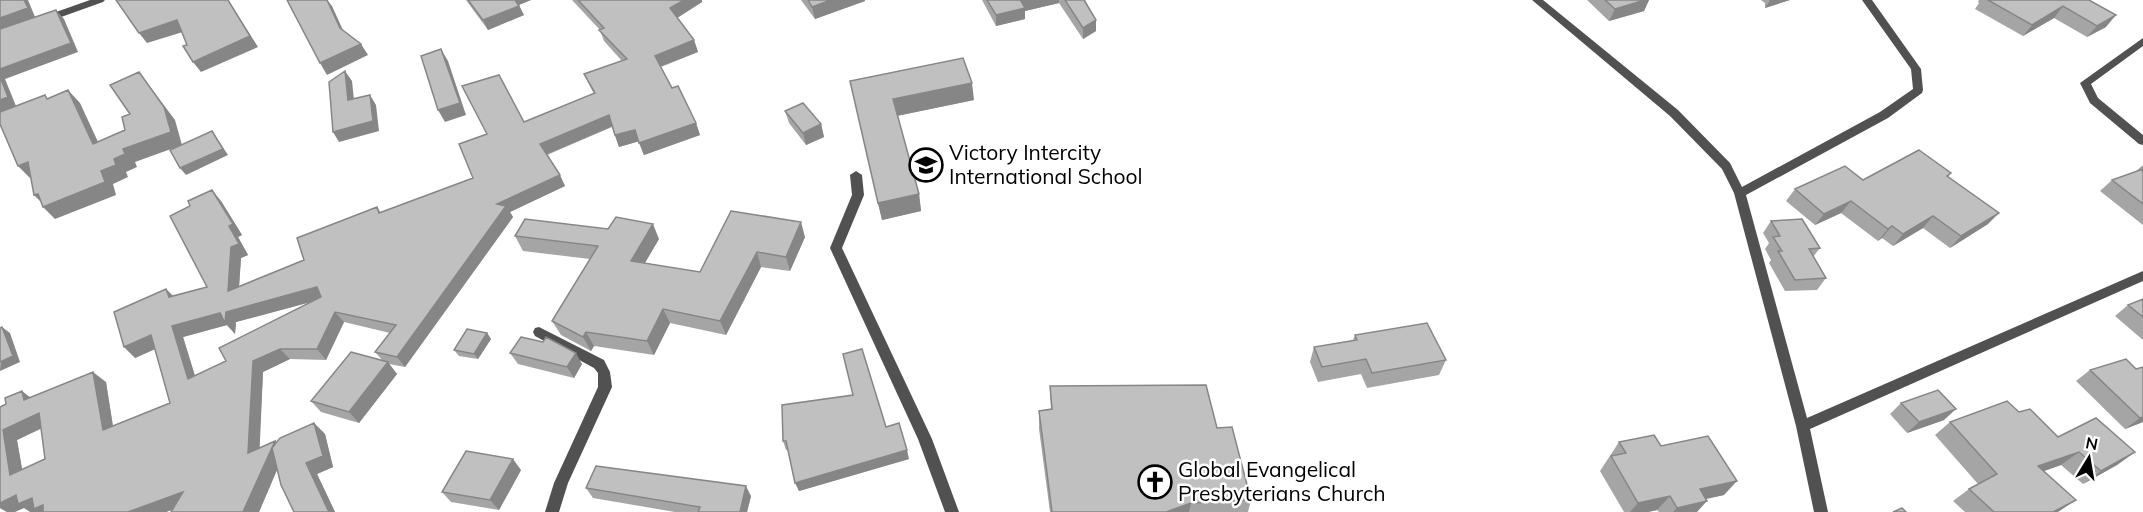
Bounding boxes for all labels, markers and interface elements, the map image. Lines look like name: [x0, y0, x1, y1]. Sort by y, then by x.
place label: Victory Intercity International School: [949, 139, 1142, 189]
school or university icon: Victory Intercity International School: [908, 147, 944, 183]
north arrow: [2059, 428, 2119, 488]
text: N: [2084, 432, 2100, 454]
place label: Global Evangelical Presbyterians Church: [1178, 456, 1386, 506]
church icon: Global Evangelical Presbyterians Church: [1137, 464, 1173, 500]

